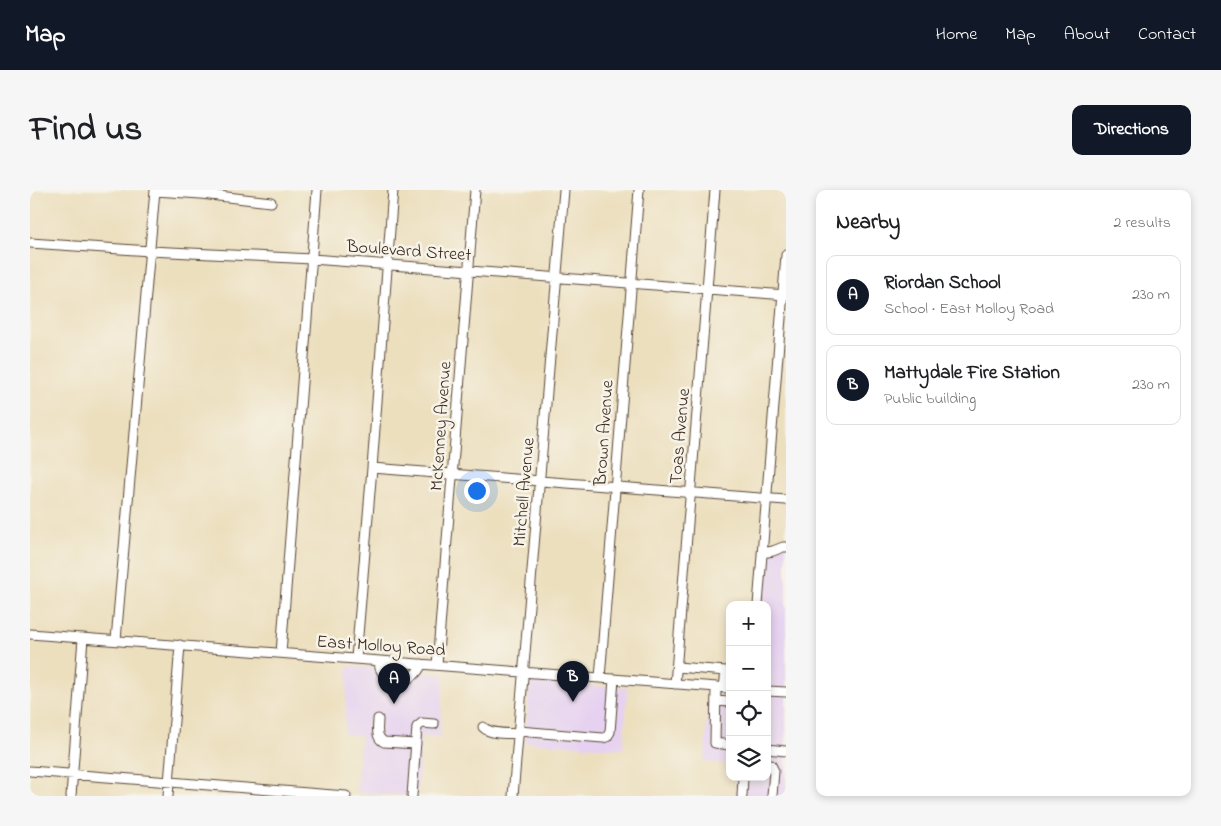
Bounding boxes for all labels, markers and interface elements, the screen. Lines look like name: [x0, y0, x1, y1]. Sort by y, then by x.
text: Map: [25, 18, 66, 53]
text: Home: [936, 22, 977, 48]
text: Map: [1005, 22, 1036, 48]
text: About: [1064, 22, 1110, 48]
text: Contact: [1138, 22, 1196, 48]
text: Find us: [30, 105, 142, 156]
button: Directions: [1072, 105, 1191, 155]
text: Nearby: [836, 208, 900, 238]
text: 2 results: [1113, 211, 1171, 235]
street label: Boulevard Street: [345, 235, 472, 269]
text: Riordan School: [884, 270, 1001, 297]
text: A: [848, 283, 858, 307]
text: 230 m: [1132, 283, 1170, 307]
text: School · East Molloy Road: [884, 297, 1054, 321]
street label: McKenney Avenue: [424, 360, 460, 492]
text: Mattydale Fire Station: [884, 360, 1060, 387]
text: B: [848, 373, 858, 397]
text: 230 m: [1132, 373, 1170, 397]
street label: Brown Avenue: [588, 378, 622, 488]
street label: Toas Avenue: [664, 386, 698, 485]
text: Public building: [884, 387, 976, 411]
street label: Mitchell Avenue: [507, 436, 543, 548]
your location: [464, 478, 490, 504]
map controls: [726, 601, 771, 781]
button: +: [726, 601, 771, 646]
street label: East Molloy Road: [316, 630, 446, 664]
button: −: [726, 646, 771, 691]
pin: B: [557, 661, 589, 702]
pin: A: [378, 663, 410, 704]
button: locate: [726, 691, 771, 736]
button: layers: [726, 736, 771, 781]

